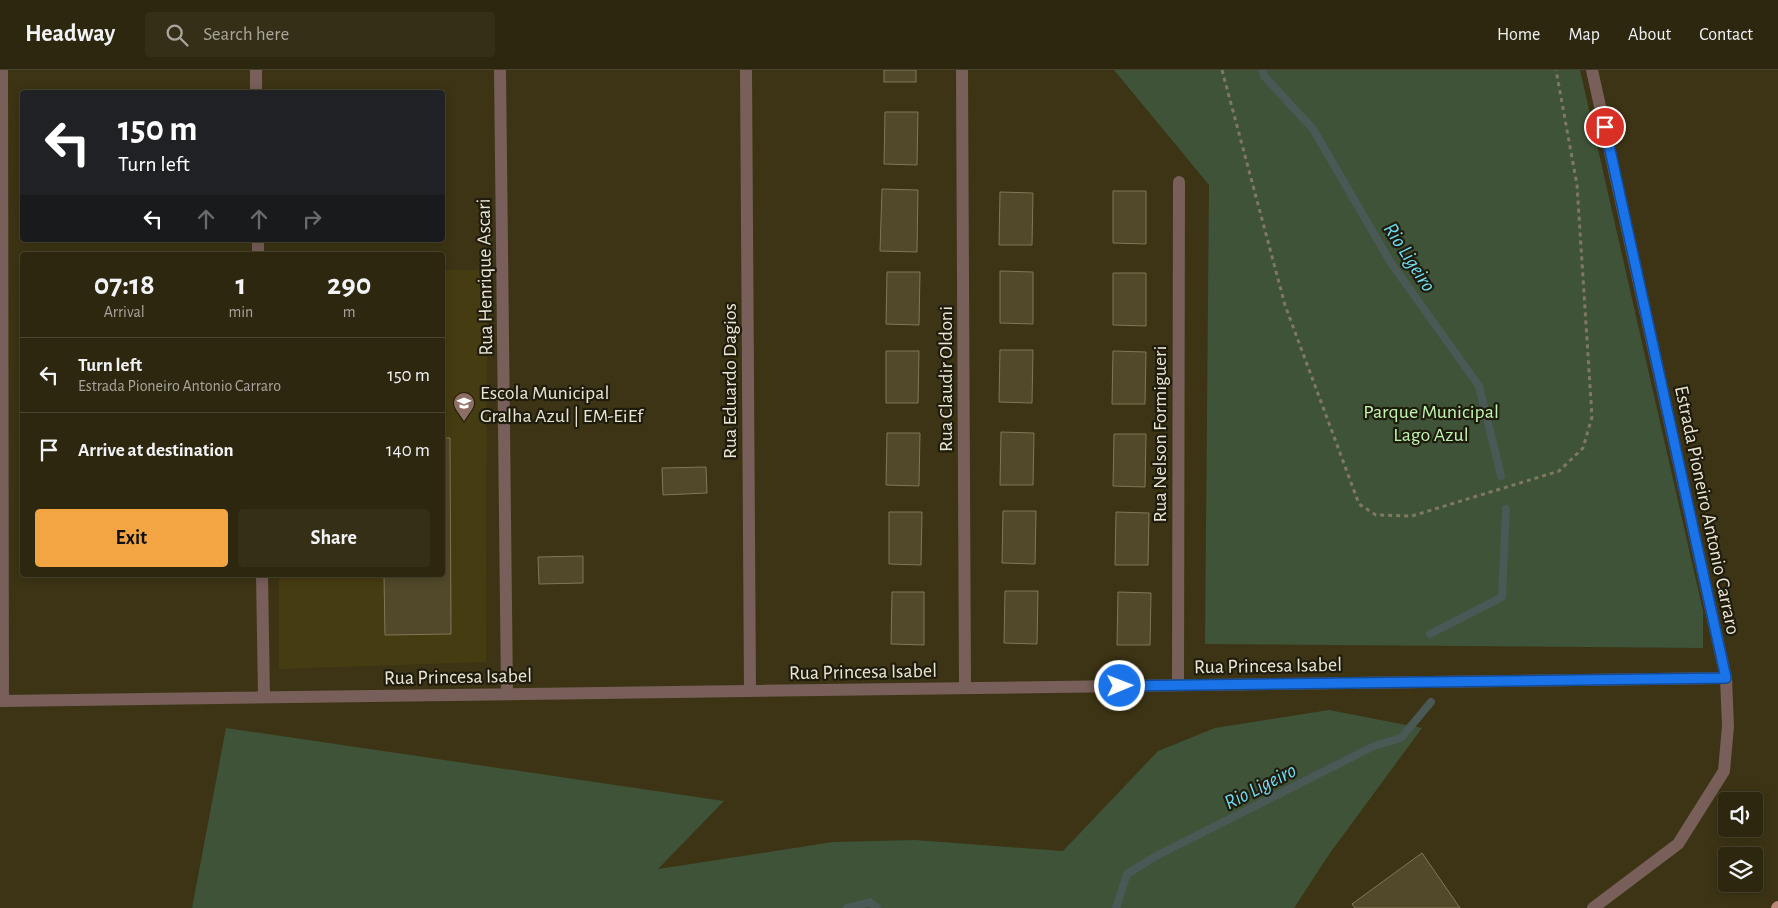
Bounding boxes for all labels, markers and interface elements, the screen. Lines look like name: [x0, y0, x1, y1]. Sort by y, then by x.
search box: [145, 12, 495, 57]
icon: search: [163, 21, 191, 49]
text: Headway: [25, 22, 115, 46]
text: Search here: [203, 25, 289, 44]
text: Home: [1497, 26, 1540, 44]
text: Map: [1568, 26, 1600, 44]
text: About: [1628, 26, 1671, 44]
text: Contact: [1699, 26, 1753, 44]
pin: [1584, 106, 1626, 148]
icon: left: [35, 110, 100, 175]
text: 150 m: [118, 112, 198, 147]
icon: arrive: [1591, 113, 1619, 141]
text: Turn left: [118, 153, 190, 175]
street label: Rua Henrique Ascari: [474, 198, 496, 356]
icon: left: [139, 205, 167, 233]
icon: ahead: [192, 205, 220, 233]
icon: ahead: [245, 205, 273, 233]
icon: right: [298, 205, 326, 233]
water label: Rio Ligeiro: [1380, 219, 1440, 296]
text: 07:18: [94, 270, 155, 300]
text: 1: [236, 270, 246, 300]
text: 290: [327, 270, 371, 300]
street label: Rua Eduardo Dagios: [720, 303, 740, 459]
text: Arrival: [104, 304, 145, 320]
text: min: [228, 304, 253, 320]
text: m: [343, 304, 356, 320]
street label: Rua Claudir Oldoni: [936, 306, 956, 452]
street label: Rua Nelson Formigueri: [1150, 346, 1170, 522]
text: Turn left: [78, 356, 142, 375]
icon: left: [35, 361, 63, 389]
text: 150 m: [387, 366, 430, 385]
text: Estrada Pioneiro Antonio Carraro: [78, 378, 281, 394]
place label: Escola Municipal Gralha Azul | EM-EiEf: [480, 383, 644, 427]
street label: Estrada Pioneiro Antonio Carraro: [1671, 384, 1743, 636]
school or university icon: Escola Municipal Gralha Azul | EM-EiEf: [452, 391, 476, 422]
park label: Parque Municipal Lago Azul: [1363, 402, 1499, 445]
icon: arrive: [35, 436, 63, 464]
text: Arrive at destination: [78, 441, 234, 460]
text: 140 m: [386, 441, 430, 460]
button: Exit: [35, 509, 228, 567]
button: Share: [238, 509, 430, 567]
street label: Rua Princesa Isabel: [1194, 655, 1342, 677]
position arrow: [1093, 659, 1145, 711]
street label: Rua Princesa Isabel: [789, 661, 937, 683]
street label: Rua Princesa Isabel: [384, 666, 532, 688]
water label: Rio Ligeiro: [1221, 759, 1300, 813]
map controls: [1718, 792, 1763, 892]
button: sound: [1718, 792, 1763, 837]
button: layers: [1718, 847, 1763, 892]

